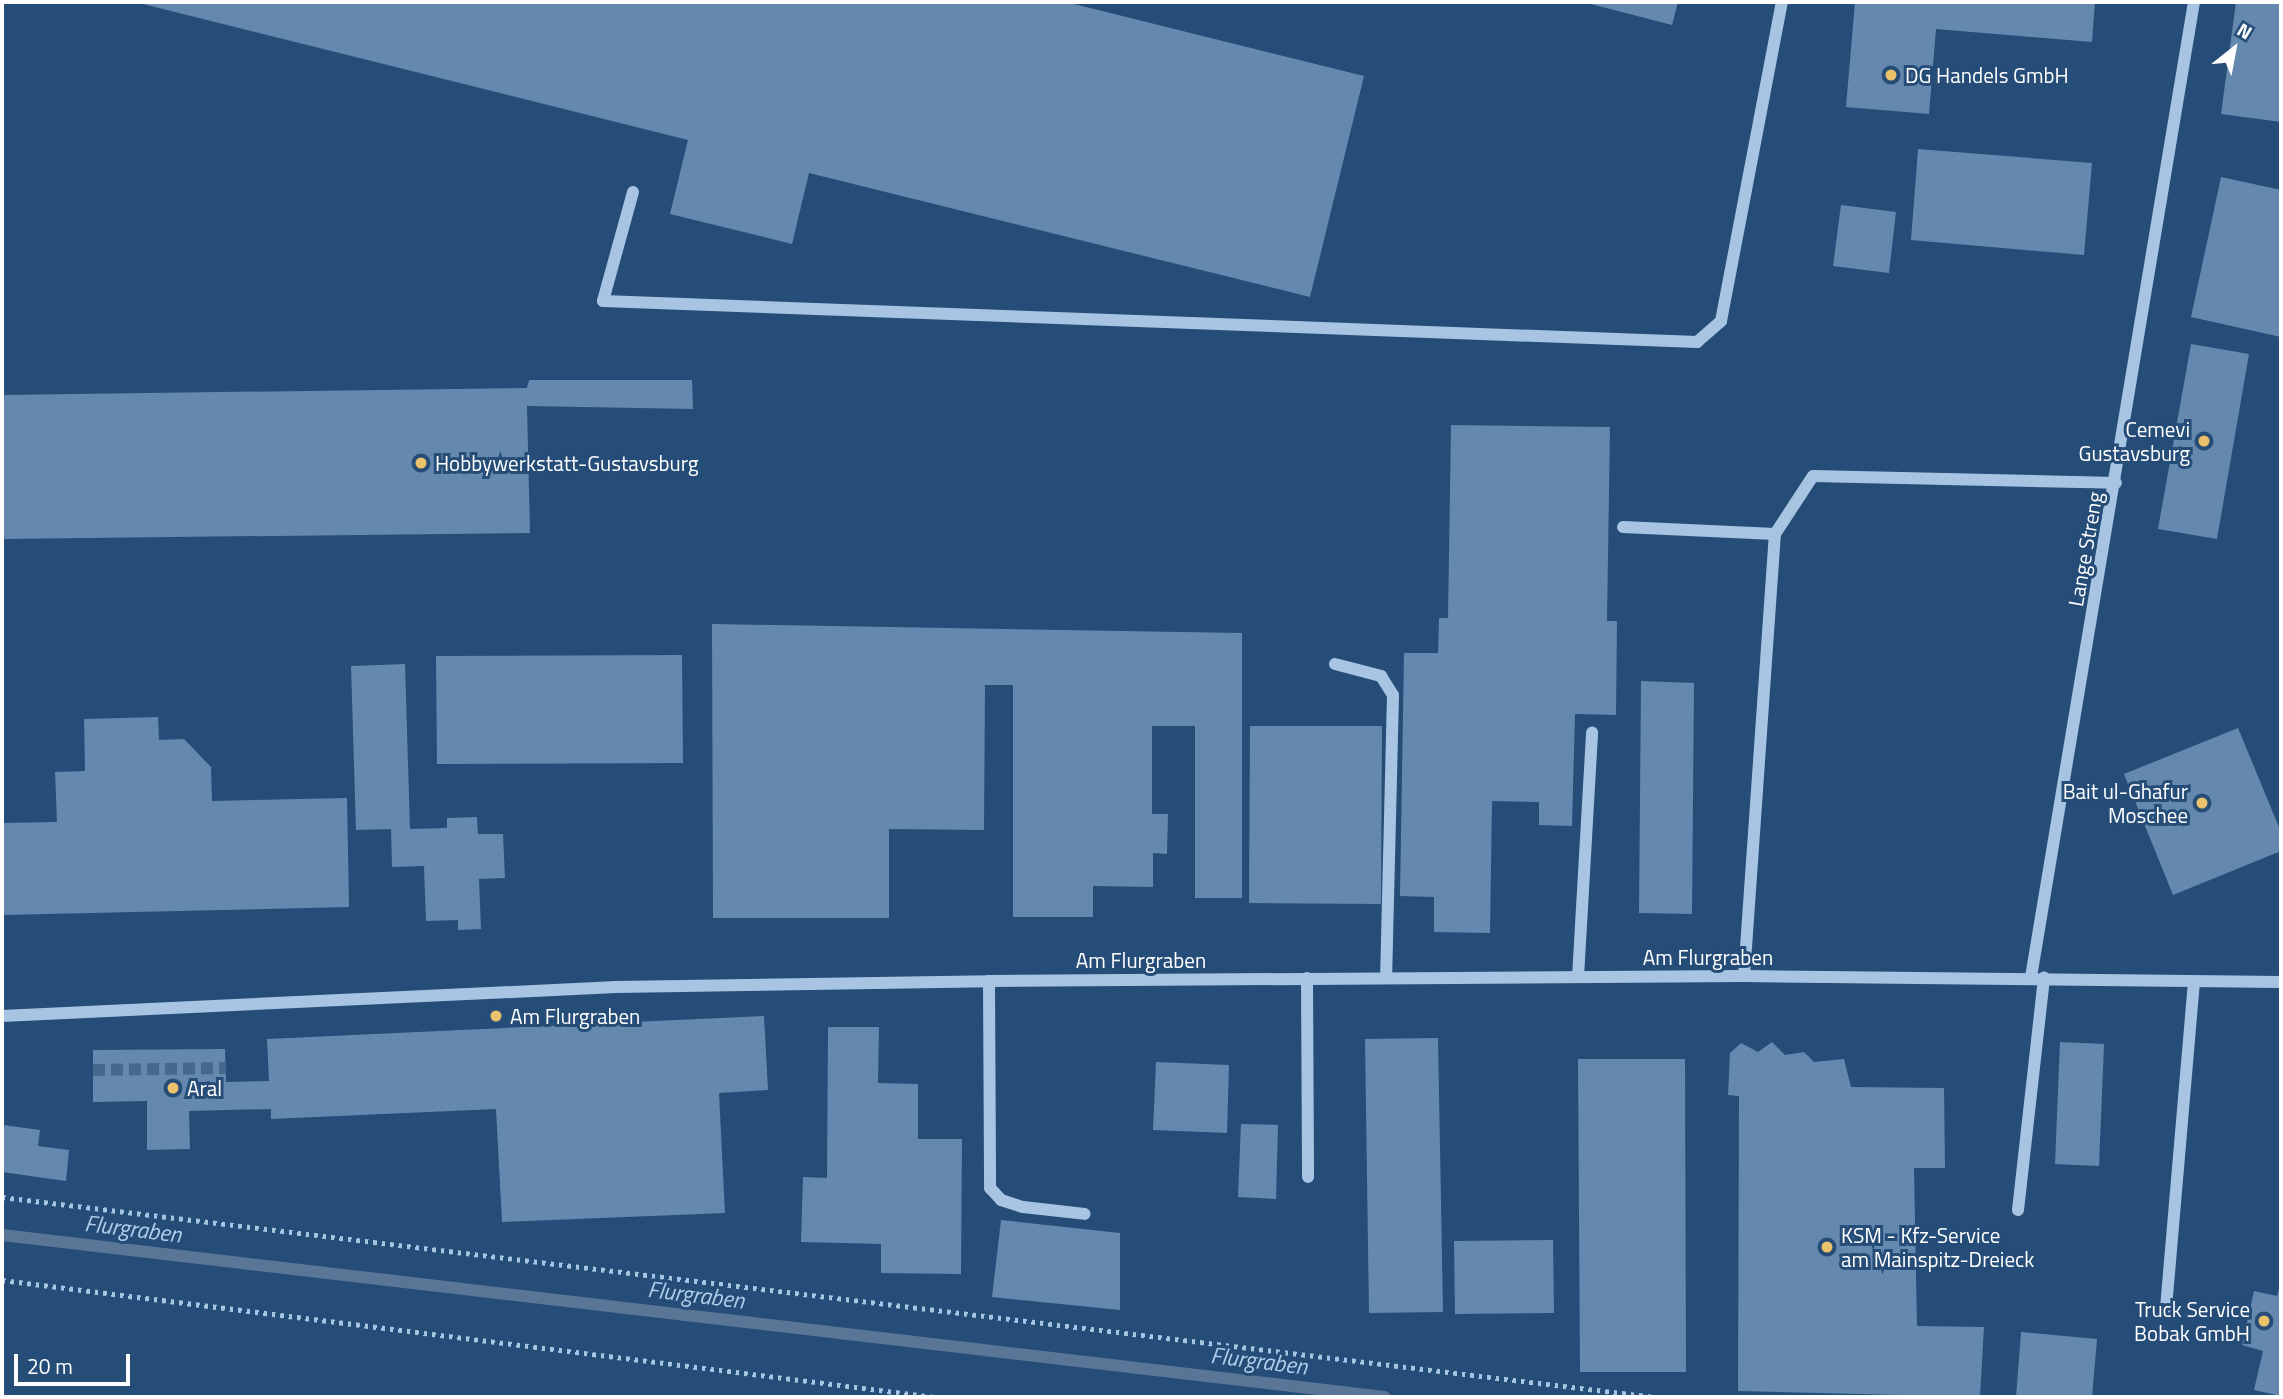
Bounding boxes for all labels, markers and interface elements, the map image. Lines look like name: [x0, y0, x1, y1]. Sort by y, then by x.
north arrow: [2199, 14, 2269, 84]
text: N: [2232, 15, 2258, 46]
place label: DG Handels GmbH: [1905, 62, 2069, 88]
marker: DG Handels GmbH: [1883, 67, 1899, 83]
place label: Cemevi Gustavsburg: [2079, 416, 2190, 466]
marker: Cemevi Gustavsburg: [2196, 433, 2212, 449]
place label: Hobbywerkstatt-Gustavsburg: [435, 450, 699, 476]
marker: Hobbywerkstatt-Gustavsburg: [413, 455, 429, 471]
street label: Lange Streng: [2063, 490, 2107, 608]
place label: Bait ul-Ghafur Moschee: [2063, 778, 2188, 828]
marker: Bait ul-Ghafur Moschee: [2194, 795, 2210, 811]
street label: Am Flurgraben: [1643, 944, 1773, 970]
street label: Am Flurgraben: [1076, 947, 1206, 973]
place label: Am Flurgraben: [510, 1003, 640, 1029]
marker: Am Flurgraben: [488, 1008, 504, 1024]
place label: Aral: [187, 1075, 222, 1101]
marker: Aral: [165, 1080, 181, 1096]
water label: Flurgraben: [83, 1209, 183, 1249]
place label: KSM - Kfz-Service am Mainspitz-Dreieck: [1841, 1222, 2034, 1272]
marker: KSM - Kfz-Service am Mainspitz-Dreieck: [1819, 1239, 1835, 1255]
water label: Flurgraben: [646, 1275, 746, 1315]
place label: Truck Service Bobak GmbH: [2134, 1296, 2250, 1346]
marker: Truck Service Bobak GmbH: [2256, 1313, 2272, 1329]
scale bar: [18, 1340, 133, 1384]
water label: Flurgraben: [1209, 1341, 1309, 1381]
text: 20 m: [27, 1350, 73, 1382]

